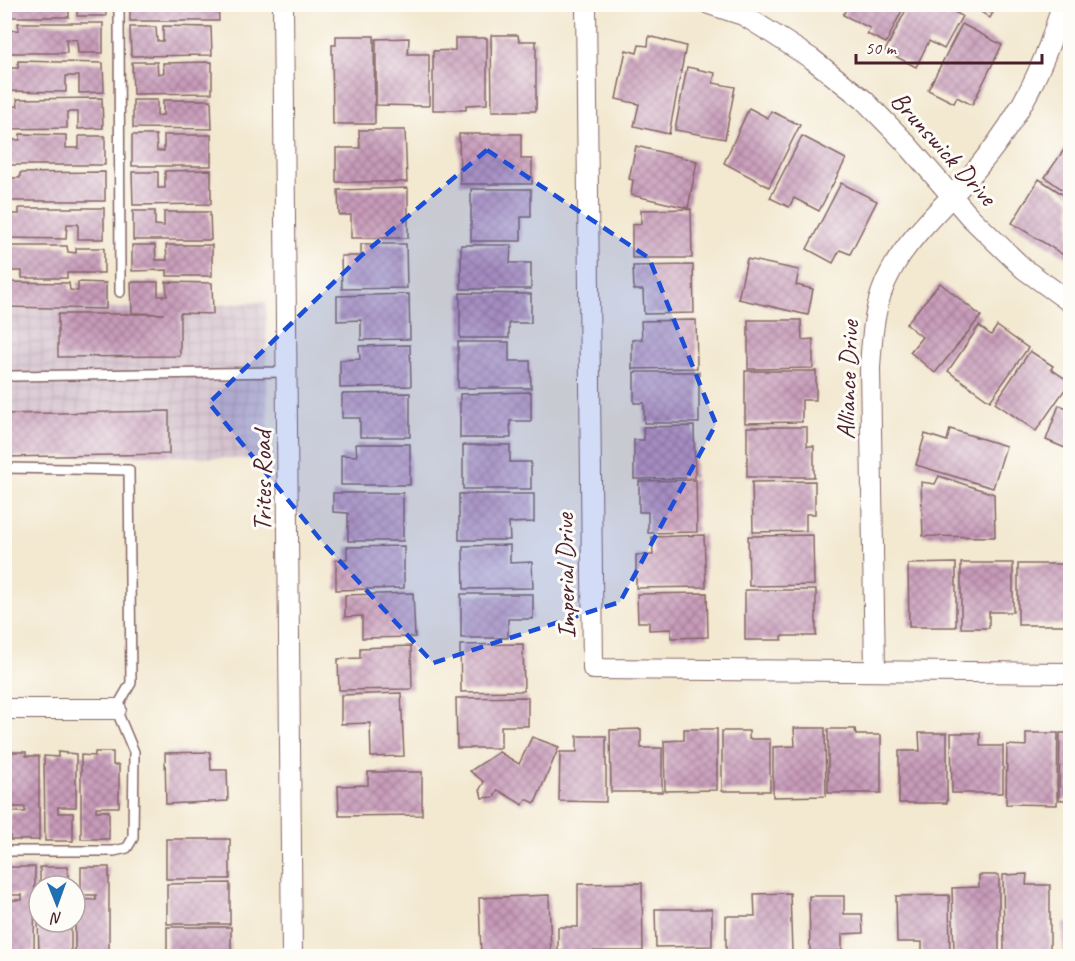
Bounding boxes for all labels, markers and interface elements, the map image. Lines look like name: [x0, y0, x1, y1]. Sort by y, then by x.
scale bar: [856, 27, 1042, 65]
text: 50 m: [865, 37, 898, 59]
street label: Brunswick Drive: [884, 84, 1005, 214]
street label: Alliance Drive: [829, 318, 866, 440]
street label: Trites Road: [246, 427, 279, 531]
street label: Imperial Drive: [548, 512, 583, 639]
north arrow: [27, 874, 87, 934]
text: N: [49, 908, 62, 928]

